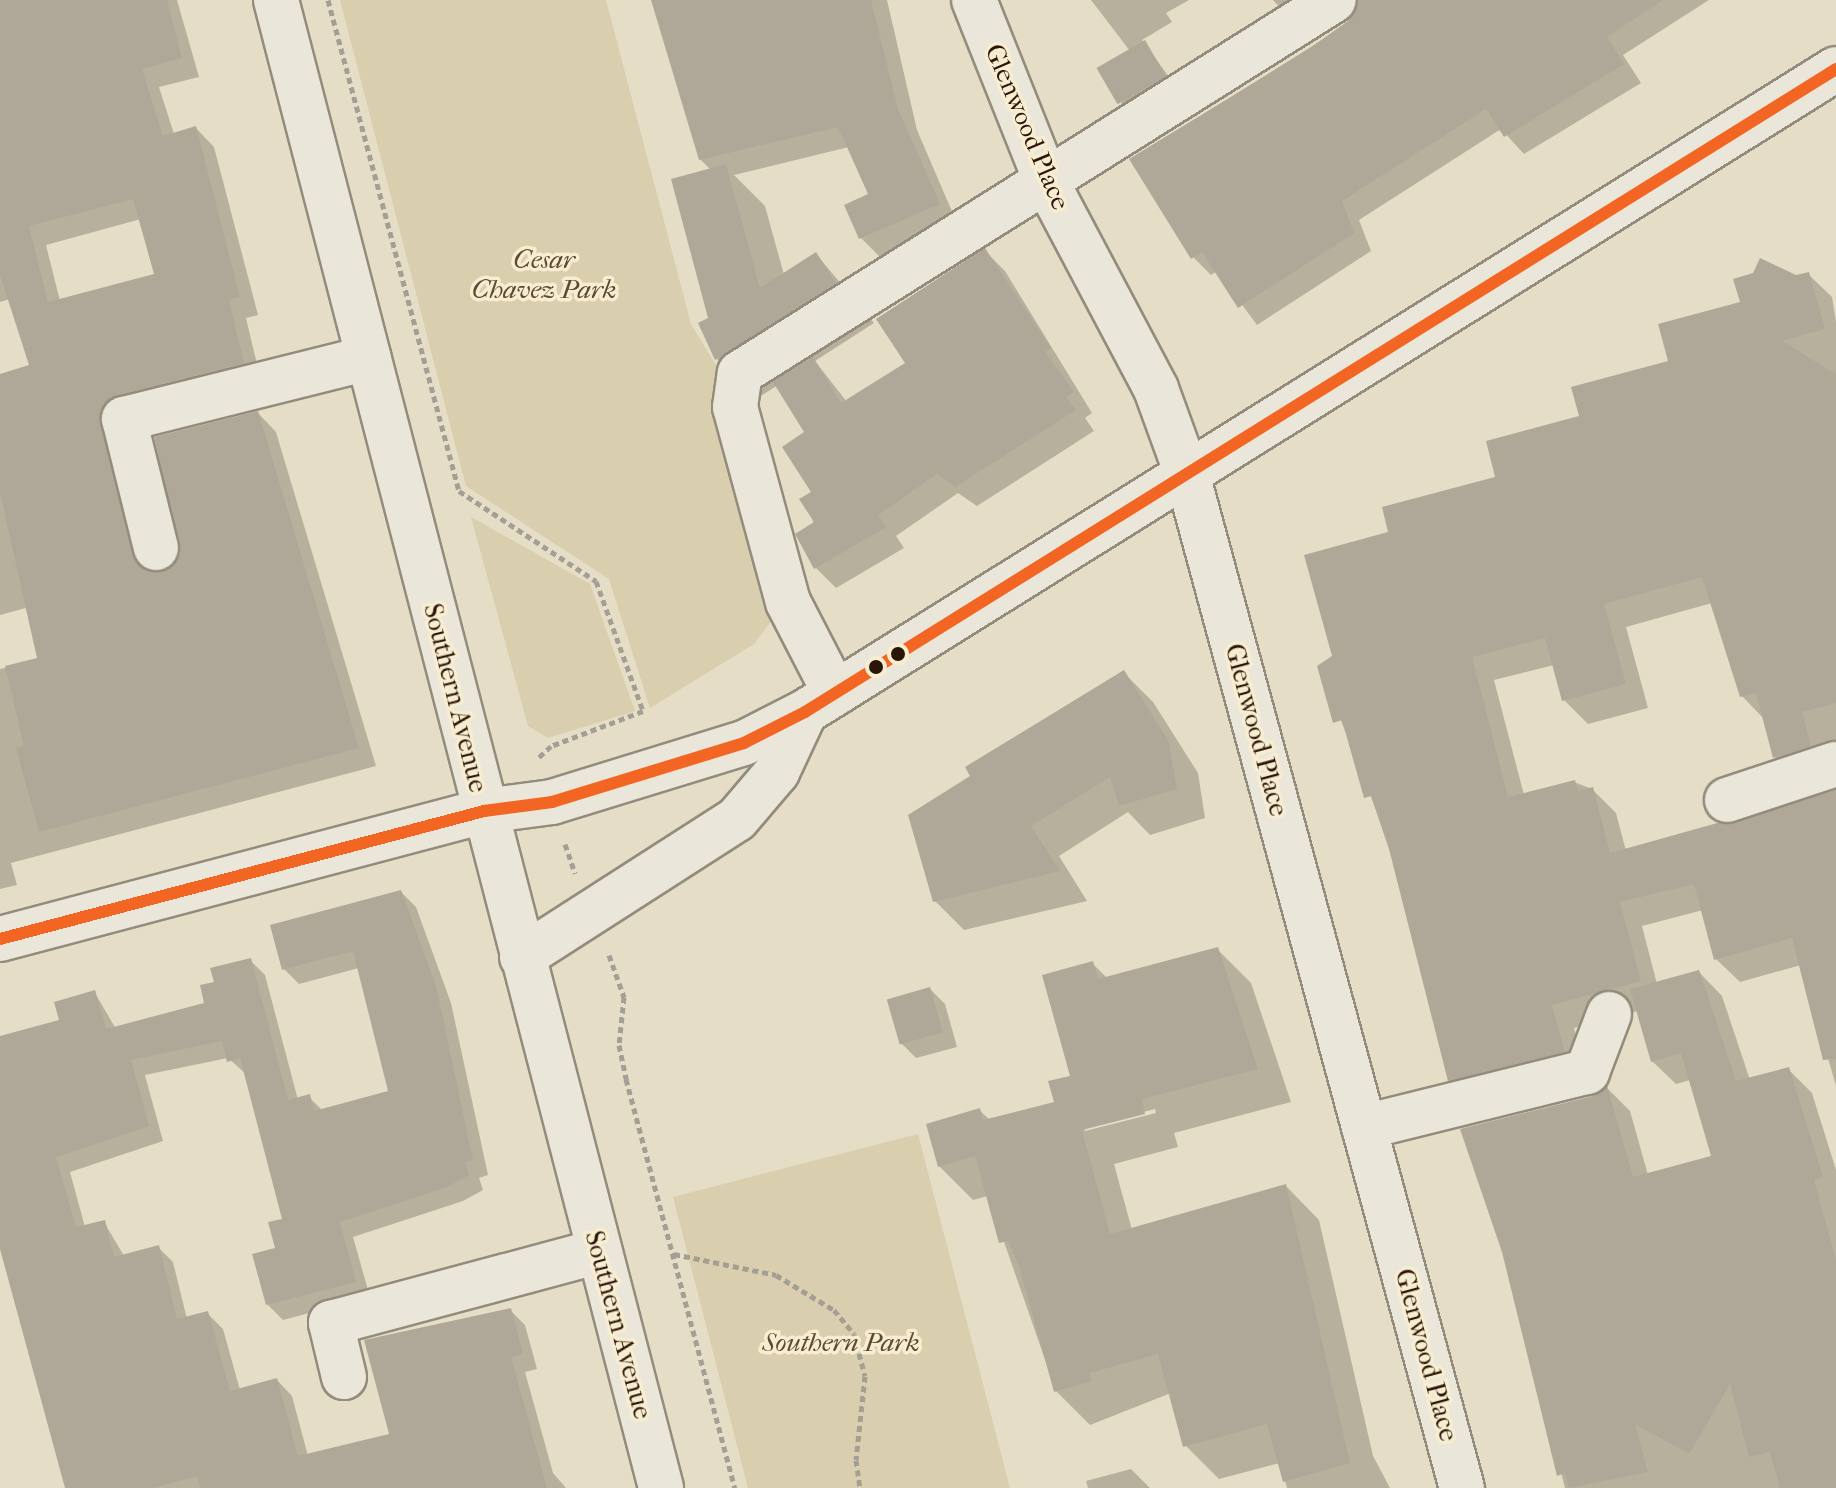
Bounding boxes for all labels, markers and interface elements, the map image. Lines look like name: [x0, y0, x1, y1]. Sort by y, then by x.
street label: Glenwood Place: [978, 39, 1076, 215]
park label: Cesar Chavez Park: [472, 244, 616, 306]
street label: Southern Avenue: [416, 600, 494, 796]
street label: Glenwood Place: [1218, 640, 1294, 820]
unlabelled marker: [890, 646, 906, 662]
unlabelled marker: [868, 659, 884, 675]
street label: Southern Avenue: [578, 1228, 658, 1422]
street label: Glenwood Place: [1388, 1265, 1464, 1445]
park label: Southern Park: [762, 1327, 920, 1359]

